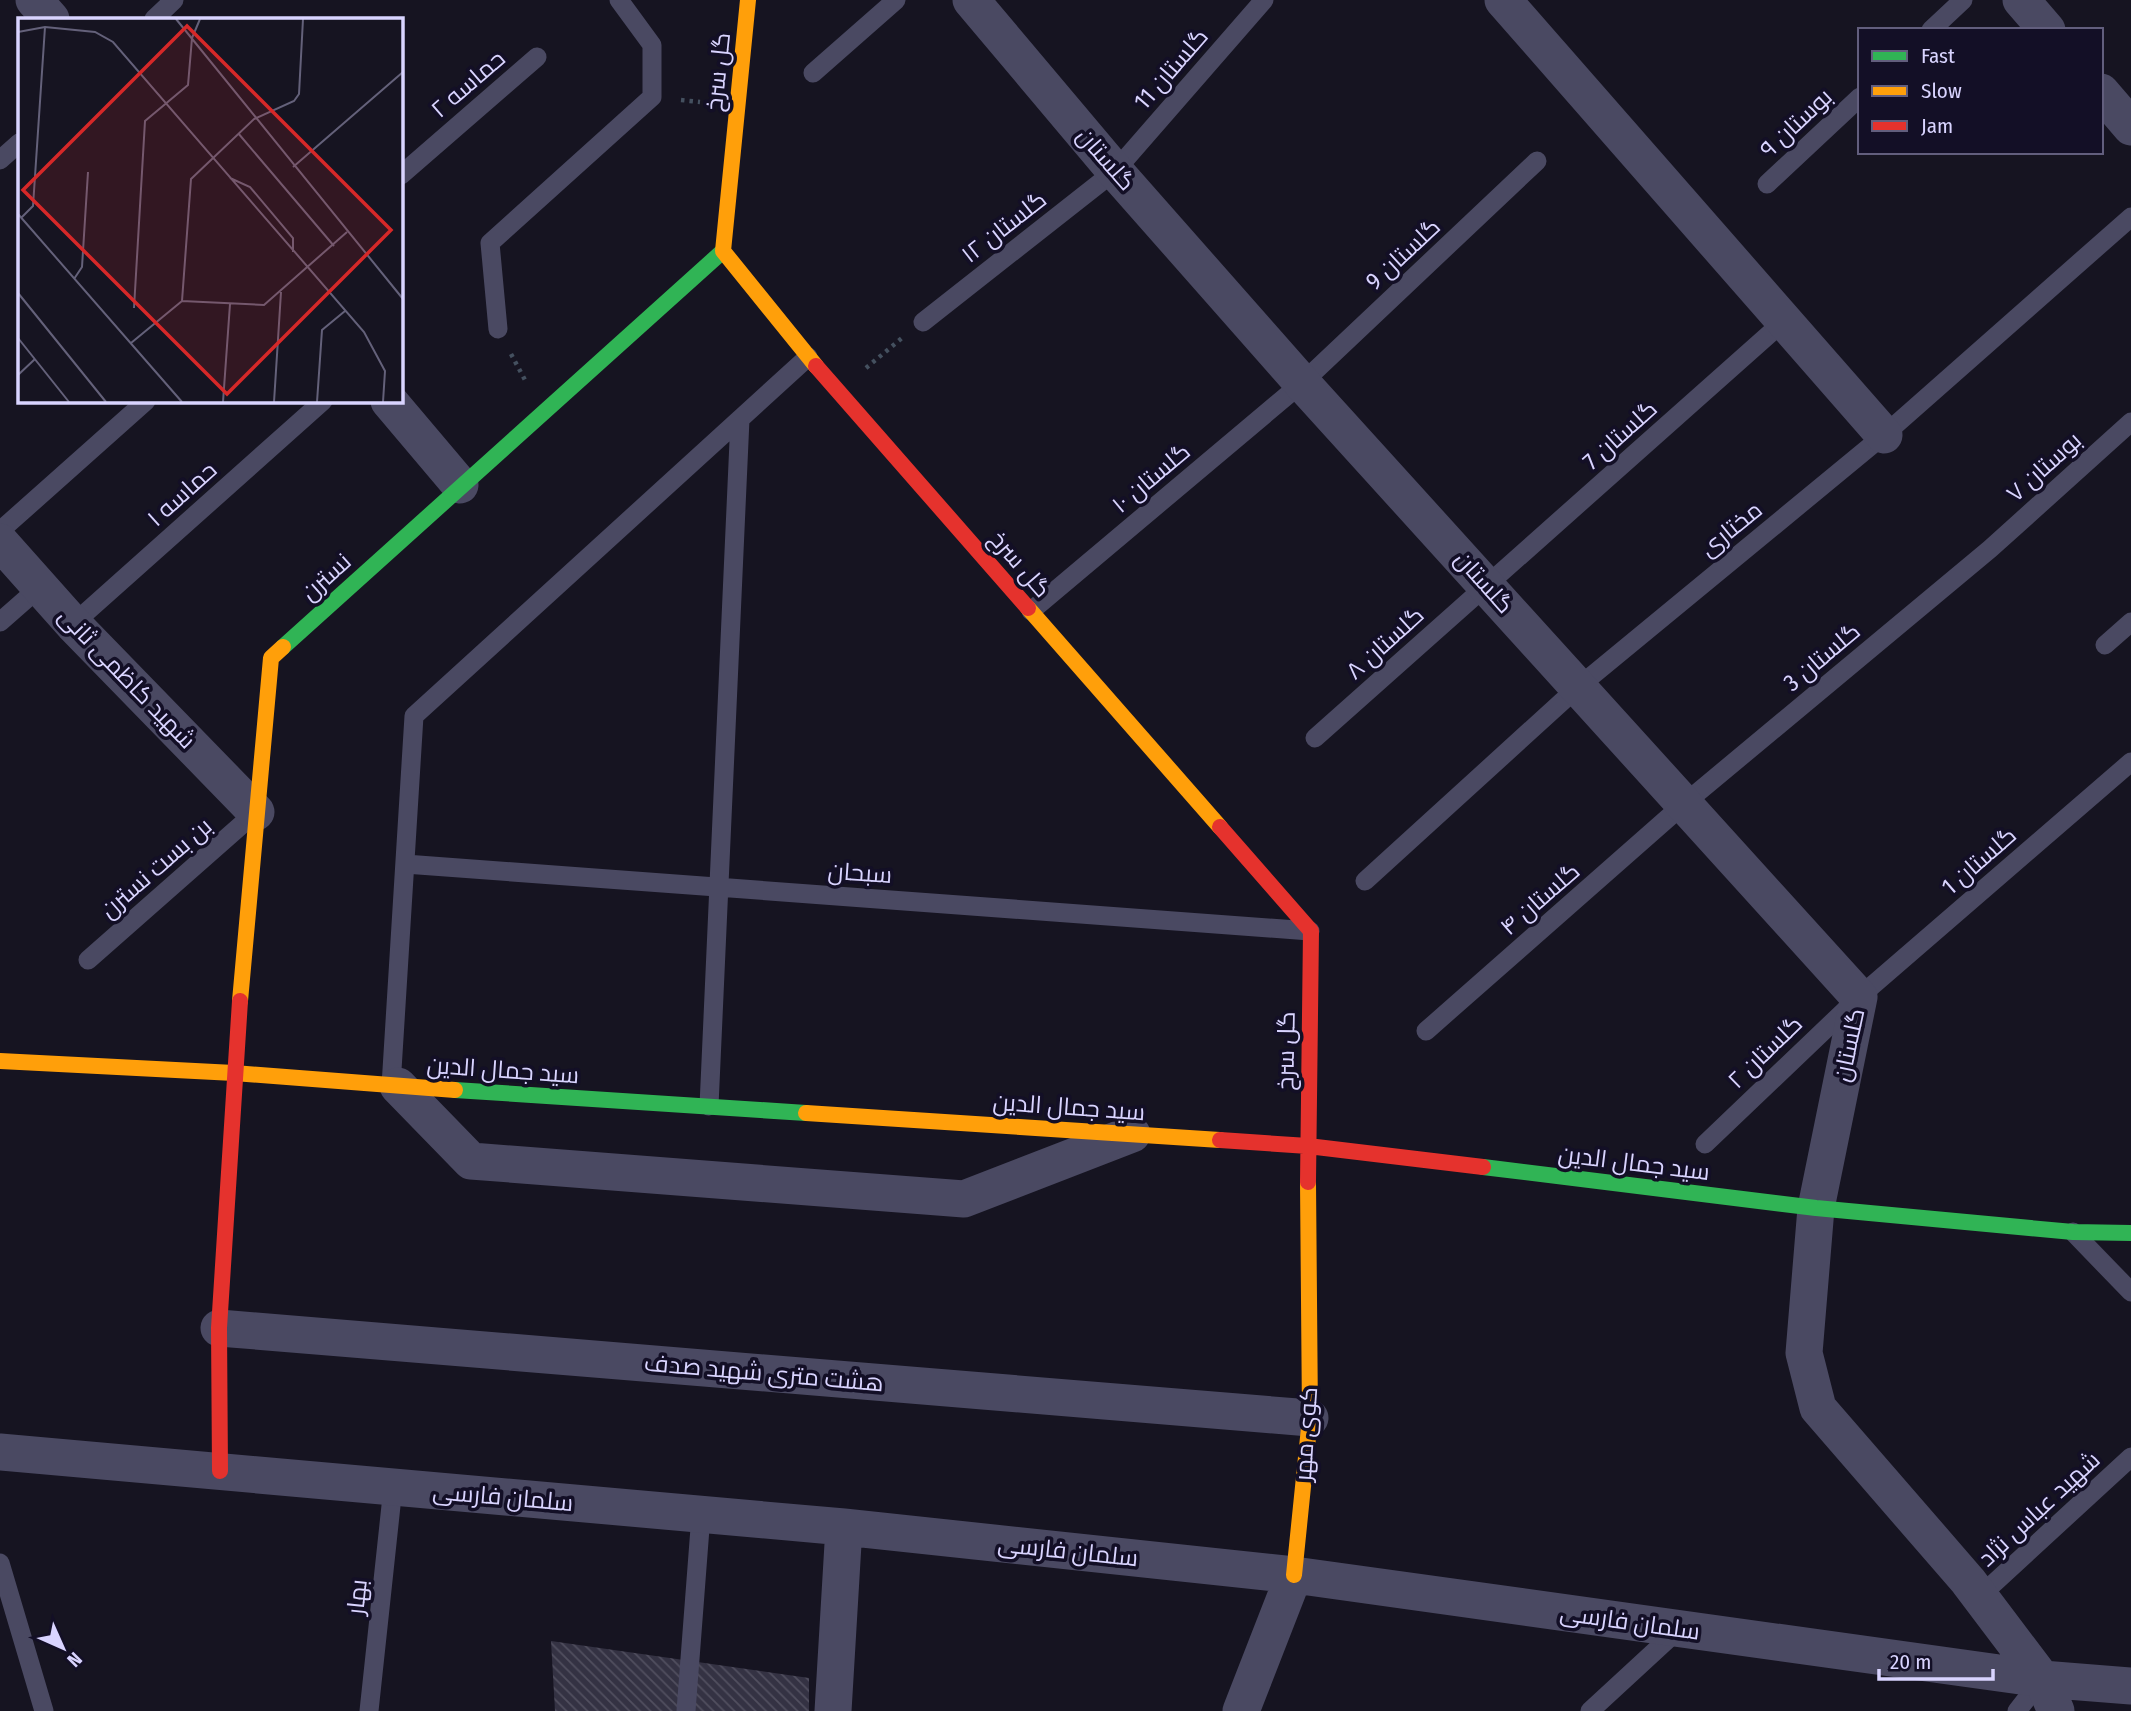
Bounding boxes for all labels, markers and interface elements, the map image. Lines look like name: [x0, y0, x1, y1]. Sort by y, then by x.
inset map: [18, 18, 402, 402]
street label: گلستان 11: [1128, 23, 1214, 115]
legend: [1858, 28, 2103, 154]
street label: گل سرخ: [700, 31, 738, 113]
text: Fast: [1921, 43, 1955, 69]
street label: حماسه ۲: [425, 44, 511, 124]
text: Slow: [1921, 78, 1962, 104]
street label: بوستان ۹: [1754, 83, 1838, 163]
text: Jam: [1921, 113, 1953, 139]
street label: گلستان: [1071, 122, 1141, 196]
street label: گلستان ۱۲: [956, 185, 1052, 269]
street label: گلستان 9: [1360, 213, 1446, 295]
street label: گلستان 7: [1577, 395, 1663, 475]
street label: بوستان ۷: [2001, 426, 2087, 508]
street label: گلستان ۱۰: [1106, 437, 1196, 519]
street label: حماسه ۱: [142, 456, 222, 532]
street label: مختاری: [1694, 496, 1768, 562]
street label: گل سرخ: [982, 525, 1057, 604]
street label: گلستان: [1449, 545, 1519, 619]
street label: نسترن: [295, 547, 357, 607]
street label: گلستان ۸: [1340, 601, 1430, 685]
street label: شهید کاظمی ثانی: [53, 602, 201, 754]
street label: گلستان 3: [1778, 617, 1866, 697]
street label: بن بست نسترن: [95, 812, 217, 924]
street label: گلستان 1: [1936, 821, 2022, 901]
street label: سبحان: [827, 857, 893, 889]
street label: گلستان ۴: [1495, 857, 1585, 941]
street label: گلستان: [1828, 1006, 1870, 1084]
street label: گلستان ۲: [1722, 1010, 1808, 1094]
street label: گل سرخ: [1271, 1011, 1303, 1091]
street label: سید جمال الدین: [426, 1051, 580, 1089]
street label: سید جمال الدین: [992, 1088, 1146, 1126]
street label: سید جمال الدین: [1557, 1140, 1711, 1186]
street label: هشت متری شهید صدف: [643, 1349, 885, 1397]
street label: کوی مهر: [1289, 1386, 1323, 1484]
street label: شهید عباس نژاد: [1972, 1446, 2106, 1572]
street label: سلمان فارسی: [431, 1477, 575, 1517]
street label: سلمان فارسی: [996, 1530, 1140, 1572]
street label: بهار: [341, 1578, 373, 1618]
street label: سلمان فارسی: [1558, 1598, 1702, 1646]
north arrow: [28, 1613, 98, 1683]
scale bar: [1879, 1638, 1993, 1682]
text: N: [63, 1648, 87, 1672]
text: 20 m: [1890, 1649, 1931, 1675]

